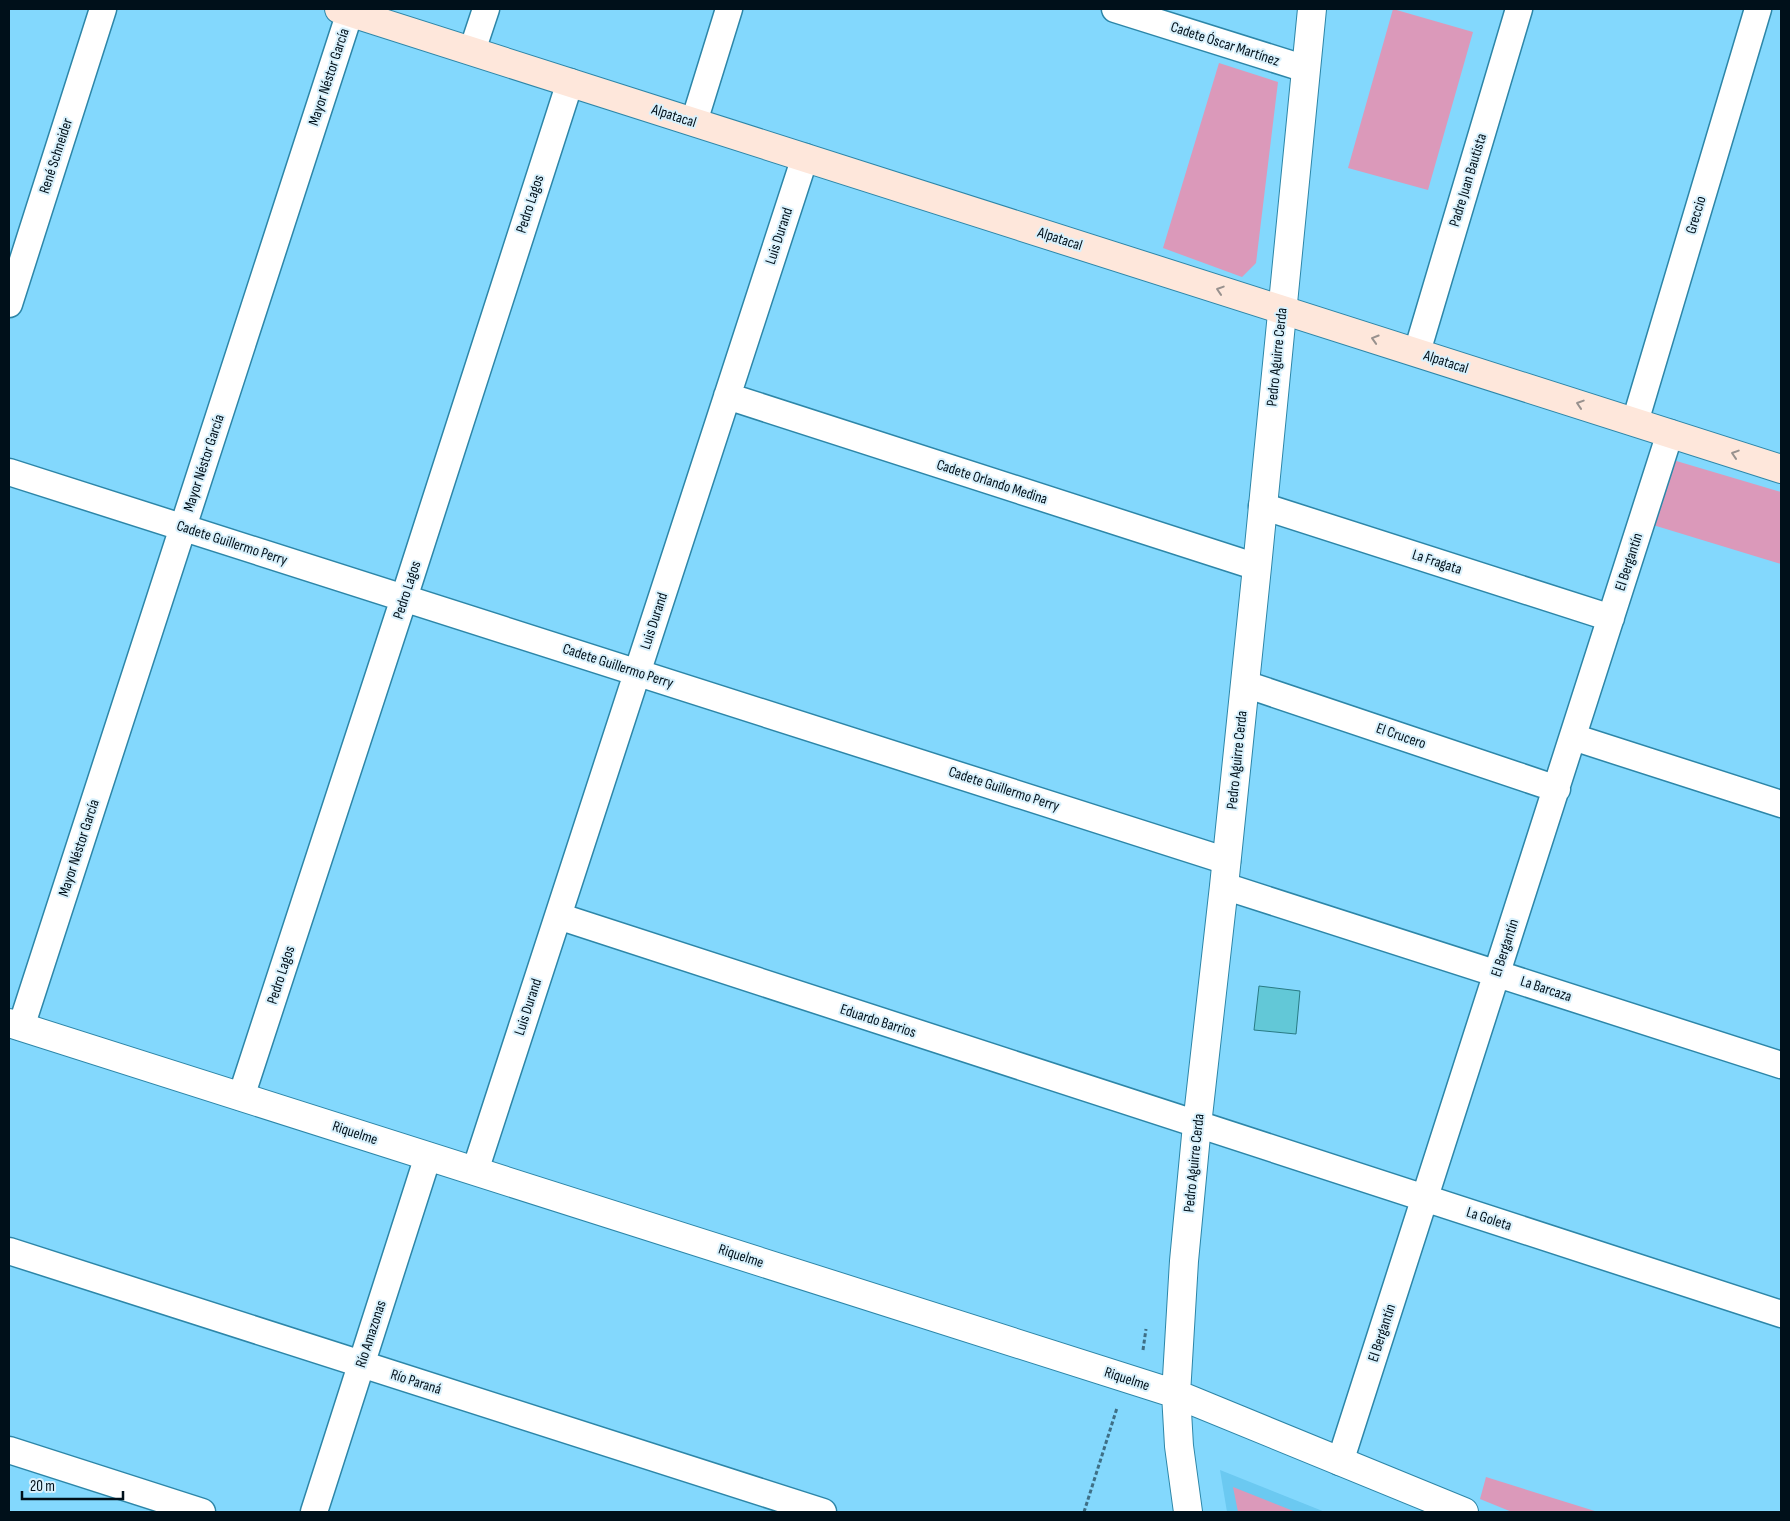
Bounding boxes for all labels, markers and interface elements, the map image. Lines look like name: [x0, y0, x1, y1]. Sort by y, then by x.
street label: Cadete Óscar Martínez: [1168, 17, 1282, 71]
street label: Mayor Néstor García: [304, 26, 354, 128]
street label: Alpatacal: [648, 100, 699, 132]
street label: René Schneider: [35, 115, 77, 196]
street label: Padre Juan Bautista: [1445, 131, 1491, 229]
street label: Pedro Lagos: [512, 172, 548, 236]
street label: Greccio: [1681, 194, 1711, 236]
street label: Luis Durand: [761, 205, 797, 267]
street label: Alpatacal: [1034, 223, 1085, 255]
one-way arrow: [1217, 285, 1225, 295]
street label: Pedro Aguirre Cerda: [1262, 307, 1292, 407]
one-way arrow: [1372, 335, 1380, 345]
street label: Alpatacal: [1420, 346, 1471, 378]
one-way arrow: [1576, 400, 1585, 410]
street label: Mayor Néstor García: [179, 412, 229, 514]
one-way arrow: [1731, 450, 1739, 460]
street label: Cadete Orlando Medina: [934, 455, 1050, 509]
street label: Cadete Guillermo Perry: [174, 516, 290, 570]
street label: El Bergantín: [1611, 531, 1647, 593]
street label: La Fragata: [1410, 545, 1464, 579]
street label: Pedro Lagos: [389, 558, 425, 622]
street label: Luis Durand: [636, 590, 672, 652]
street label: Cadete Guillermo Perry: [560, 639, 676, 693]
street label: Pedro Aguirre Cerda: [1222, 710, 1252, 810]
street label: El Crucero: [1374, 719, 1428, 753]
street label: Cadete Guillermo Perry: [946, 762, 1062, 816]
street label: Mayor Néstor García: [54, 797, 104, 899]
street label: El Bergantín: [1487, 917, 1523, 979]
street label: Pedro Lagos: [263, 943, 299, 1007]
street label: La Barcaza: [1518, 972, 1574, 1006]
street label: Luis Durand: [510, 976, 546, 1038]
street label: Eduardo Barrios: [838, 1000, 918, 1042]
street label: Pedro Aguirre Cerda: [1179, 1113, 1209, 1213]
street label: Riquelme: [330, 1117, 380, 1149]
street label: La Goleta: [1464, 1203, 1514, 1235]
street label: Riquelme: [716, 1240, 766, 1272]
street label: Río Amazonas: [351, 1298, 391, 1370]
street label: El Bergantín: [1364, 1302, 1400, 1364]
street label: Riquelme: [1102, 1363, 1152, 1395]
street label: Río Paraná: [388, 1365, 444, 1399]
scale bar: [22, 1468, 124, 1500]
text: 20 m: [30, 1477, 55, 1496]

